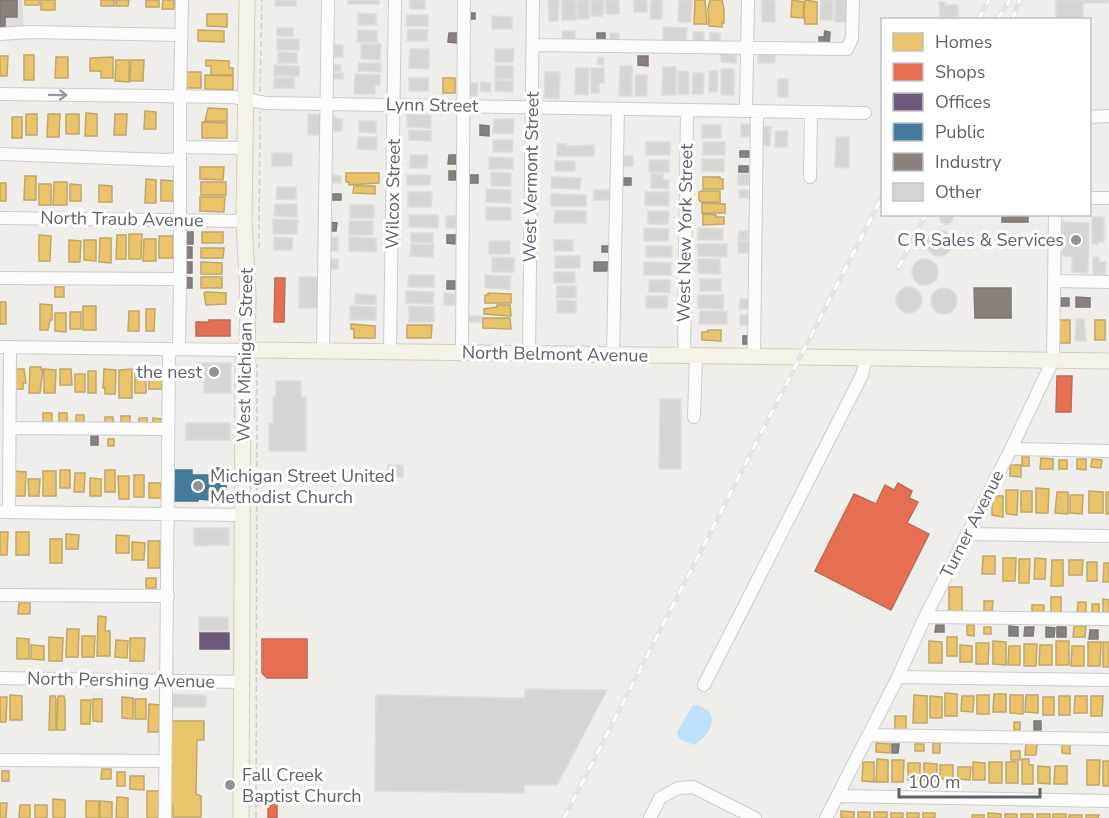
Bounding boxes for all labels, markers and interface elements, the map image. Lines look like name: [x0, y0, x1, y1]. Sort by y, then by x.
legend: [881, 18, 1091, 216]
text: Homes: [935, 30, 992, 54]
text: Shops: [935, 60, 985, 84]
one-way arrow: [48, 89, 68, 100]
text: Offices: [935, 90, 991, 114]
street label: West Vermont Street: [518, 91, 545, 263]
street label: Lynn Street: [386, 92, 479, 118]
text: Public: [935, 120, 985, 144]
street label: Wilcox Street: [380, 138, 406, 249]
street label: West New York Street: [671, 143, 699, 323]
text: Industry: [935, 150, 1002, 174]
text: Other: [935, 180, 982, 204]
street label: North Traub Avenue: [40, 206, 204, 232]
place label: C R Sales & Services: [897, 228, 1064, 252]
marker: C R Sales & Services: [1069, 233, 1083, 247]
street label: West Michigan Street: [231, 267, 259, 442]
street label: North Belmont Avenue: [462, 340, 648, 368]
place label: the nest: [137, 360, 203, 384]
marker: the nest: [207, 365, 221, 379]
place label: Michigan Street United Methodist Church: [210, 464, 395, 509]
street label: Turner Avenue: [934, 466, 1010, 582]
marker: Michigan Street United Methodist Church: [191, 479, 205, 493]
street label: North Pershing Avenue: [27, 666, 215, 694]
scale bar: [899, 761, 1040, 799]
place label: Fall Creek Baptist Church: [242, 763, 361, 808]
text: 100 m: [908, 770, 960, 794]
marker: Fall Creek Baptist Church: [223, 778, 237, 792]

